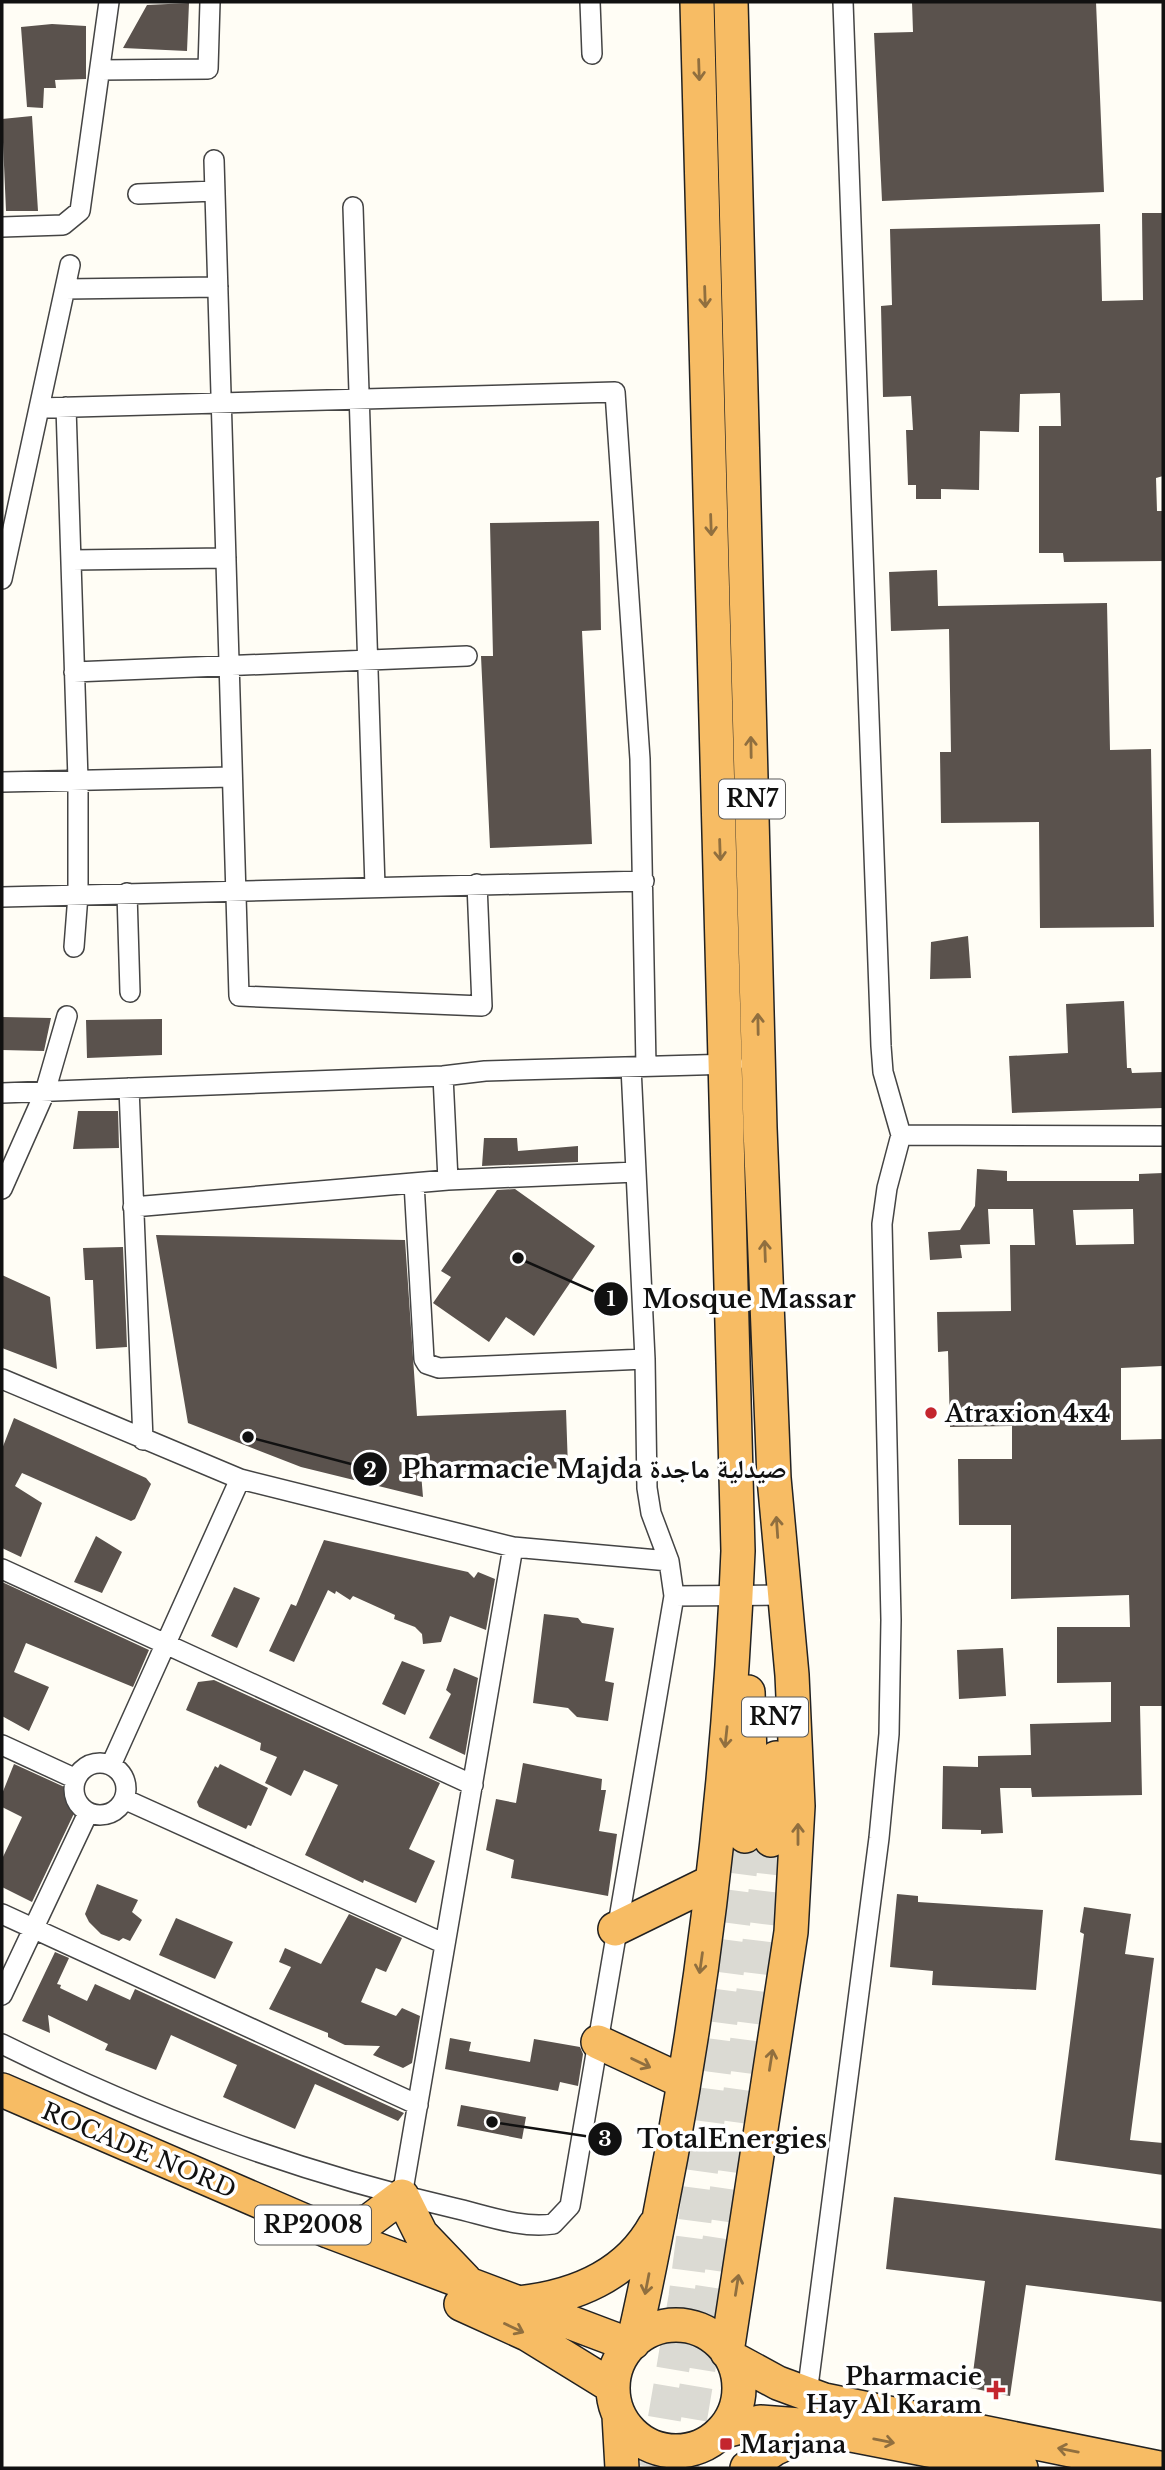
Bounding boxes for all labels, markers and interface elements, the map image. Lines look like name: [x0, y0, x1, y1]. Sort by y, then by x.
one-way arrow: [692, 58, 706, 81]
one-way arrow: [698, 286, 712, 309]
one-way arrow: [704, 513, 718, 536]
one-way arrow: [744, 736, 758, 759]
road number: RN7: [719, 779, 785, 818]
one-way arrow: [713, 838, 726, 861]
one-way arrow: [751, 1013, 764, 1036]
one-way arrow: [759, 1240, 772, 1263]
callout: Mosque Massar: [593, 1276, 870, 1323]
text: Mosque Massar: [642, 1283, 856, 1315]
text: 1: [606, 1286, 616, 1312]
place label: Atraxion 4x4: [944, 1399, 1110, 1428]
marker: Atraxion 4x4: [923, 1405, 939, 1421]
callout: Pharmacie Majda صيدلية ماجدة: [353, 1446, 801, 1493]
text: Pharmacie Majda صيدلية ماجدة: [401, 1453, 787, 1485]
text: 2: [363, 1457, 377, 1483]
one-way arrow: [771, 1516, 784, 1539]
road number: RN7: [742, 1698, 808, 1736]
one-way arrow: [719, 1725, 732, 1748]
one-way arrow: [791, 1823, 805, 1846]
one-way arrow: [695, 1951, 708, 1974]
one-way arrow: [765, 2049, 778, 2071]
one-way arrow: [630, 2056, 651, 2070]
street label: ROCADE NORD: [38, 2096, 240, 2204]
callout: TotalEnergies: [588, 2115, 841, 2162]
text: TotalEnergies: [637, 2123, 827, 2155]
text: 3: [598, 2126, 612, 2152]
road number: RP2008: [255, 2206, 371, 2244]
one-way arrow: [639, 2272, 653, 2295]
one-way arrow: [731, 2274, 744, 2296]
one-way arrow: [503, 2322, 525, 2335]
place label: Pharmacie Hay Al Karam: [806, 2362, 982, 2419]
marker: Pharmacie Hay Al Karam: [988, 2382, 1004, 2398]
place label: Marjana: [740, 2430, 846, 2459]
one-way arrow: [872, 2435, 895, 2449]
marker: Marjana: [718, 2436, 734, 2452]
one-way arrow: [1057, 2443, 1080, 2456]

